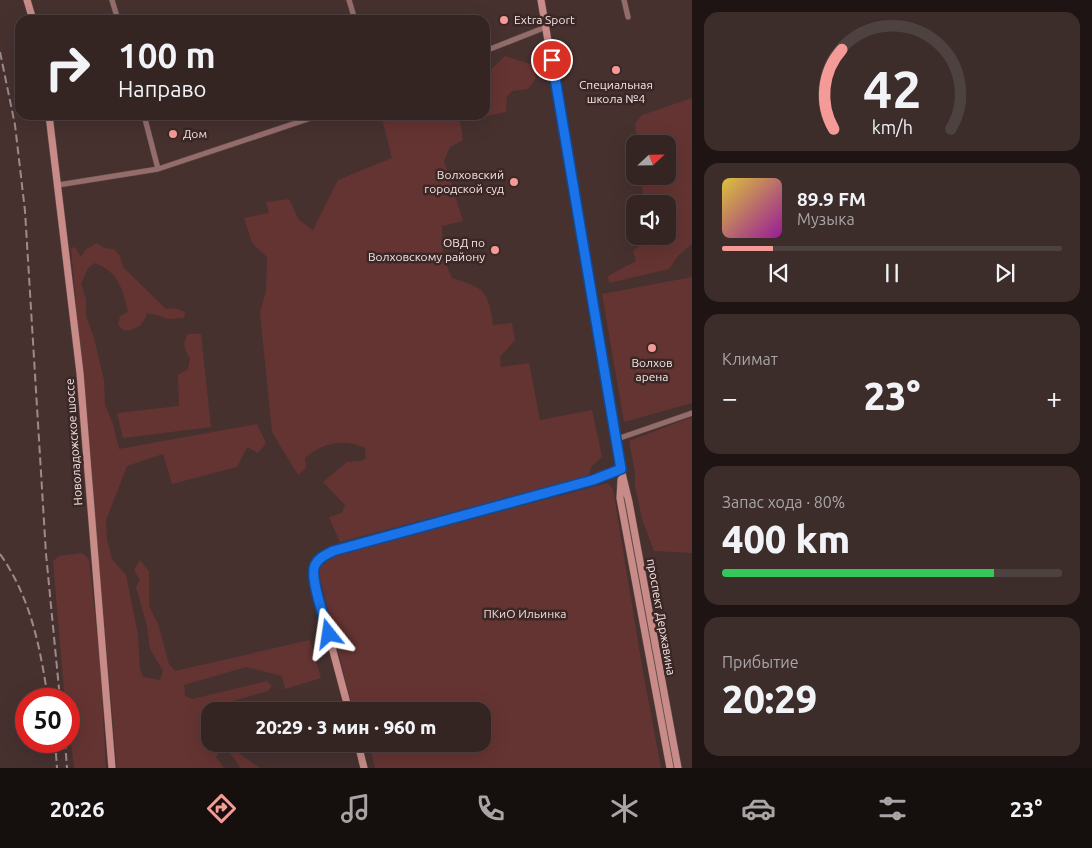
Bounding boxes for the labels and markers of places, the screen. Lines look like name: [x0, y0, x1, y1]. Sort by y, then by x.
place label: Extra Sport: [514, 13, 575, 26]
marker: Extra Sport: [498, 14, 510, 26]
pin: [531, 39, 573, 81]
marker: Специальная школа №4: [610, 64, 622, 76]
place label: Специальная школа №4: [579, 78, 653, 105]
place label: Дом: [183, 127, 207, 140]
marker: Дом: [167, 128, 179, 140]
place label: Волховский городской суд: [424, 168, 504, 195]
marker: Волховский городской суд: [508, 176, 520, 188]
place label: ОВД по Волховскому району: [368, 236, 485, 263]
marker: ОВД по Волховскому району: [489, 244, 501, 256]
marker: Волхов арена: [646, 342, 658, 354]
place label: Волхов арена: [631, 356, 673, 383]

